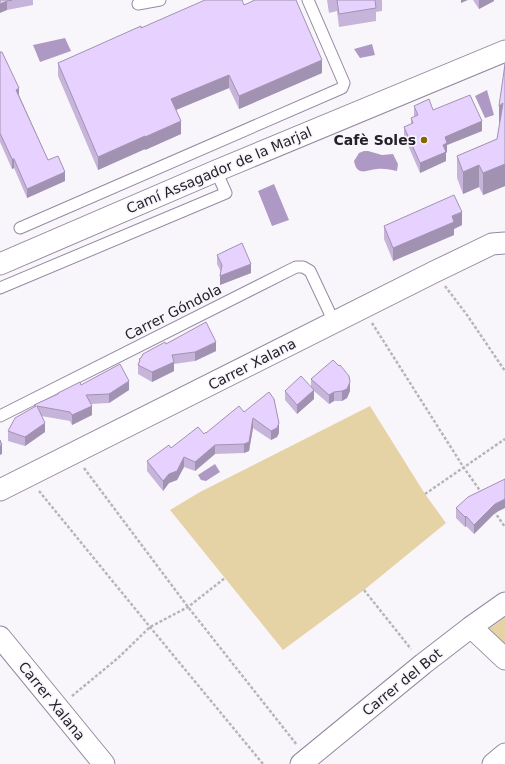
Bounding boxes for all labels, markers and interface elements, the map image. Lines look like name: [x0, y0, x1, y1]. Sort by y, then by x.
street label: Camí Assagador de la Marjal: [124, 124, 314, 216]
place label: Cafè Soles: [333, 132, 416, 148]
marker: Cafè Soles: [419, 135, 429, 145]
street label: Carrer Góndola: [122, 281, 224, 343]
street label: Carrer Xalana: [205, 335, 299, 393]
street label: Carrer del Bot: [359, 645, 445, 719]
street label: Carrer Xalana: [16, 659, 88, 743]

